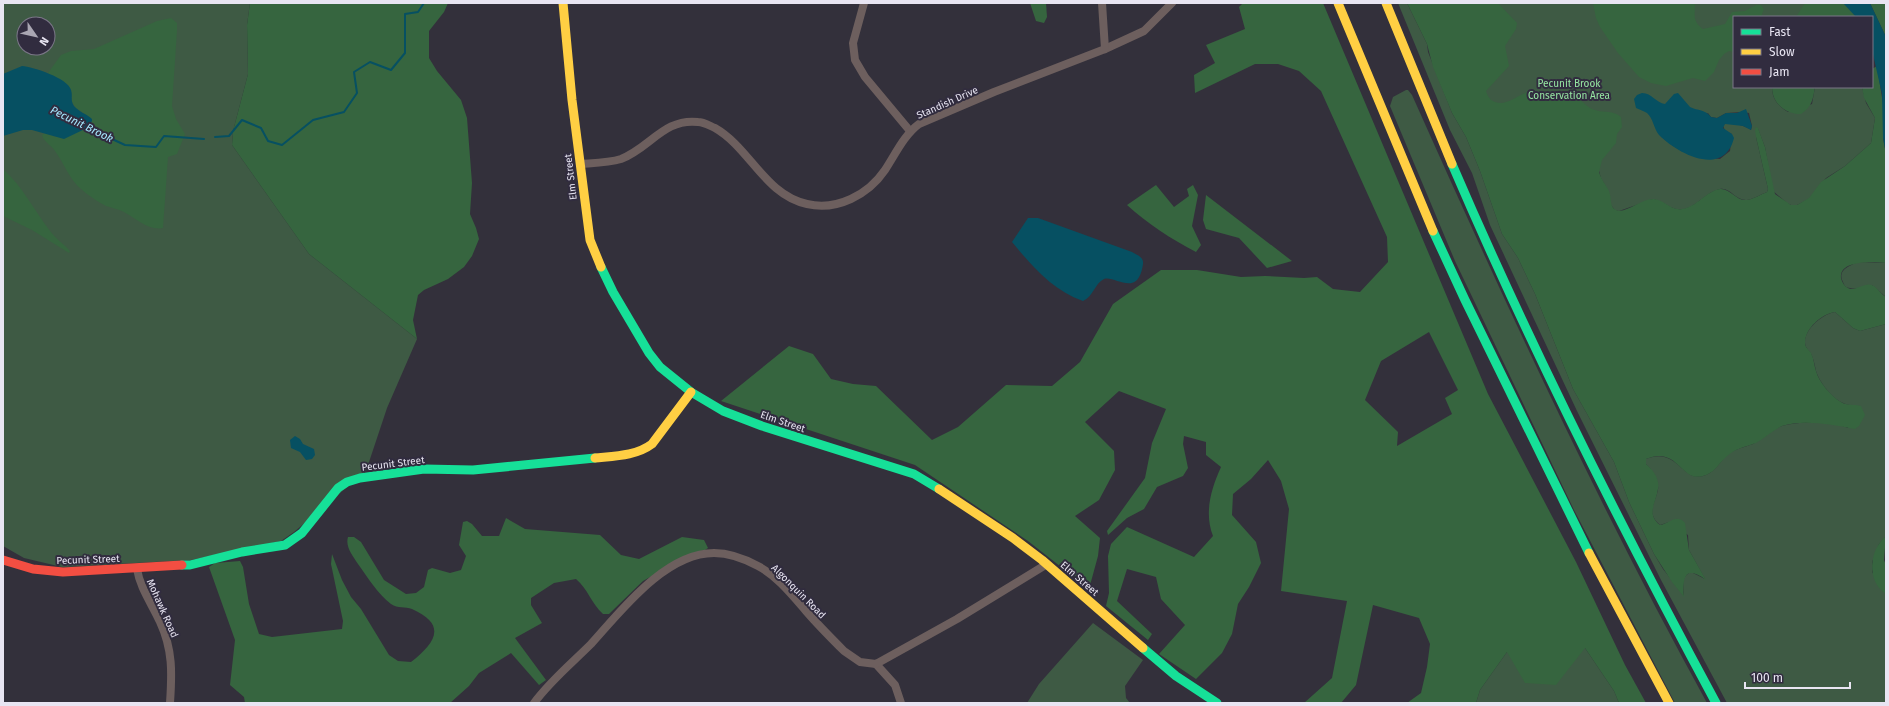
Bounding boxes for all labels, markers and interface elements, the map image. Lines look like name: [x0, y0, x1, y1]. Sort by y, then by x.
north arrow: [16, 16, 56, 56]
legend: [1733, 16, 1873, 88]
text: Fast: [1769, 25, 1791, 39]
text: N: [36, 35, 51, 48]
text: Slow: [1769, 45, 1795, 59]
text: Jam: [1769, 65, 1789, 79]
park label: Pecunit Brook Conservation Area: [1528, 78, 1610, 102]
street label: Standish Drive: [915, 84, 980, 122]
water label: Pecunit Brook: [48, 104, 115, 145]
street label: Elm Street: [562, 153, 580, 201]
street label: Elm Street: [759, 409, 807, 435]
street label: Pecunit Street: [361, 454, 426, 474]
street label: Pecunit Street: [56, 553, 120, 567]
street label: Elm Street: [1058, 559, 1101, 599]
street label: Algonquin Road: [769, 562, 828, 621]
street label: Mohawk Road: [144, 577, 180, 640]
scale bar: [1745, 664, 1850, 690]
text: 100 m: [1751, 671, 1783, 685]

